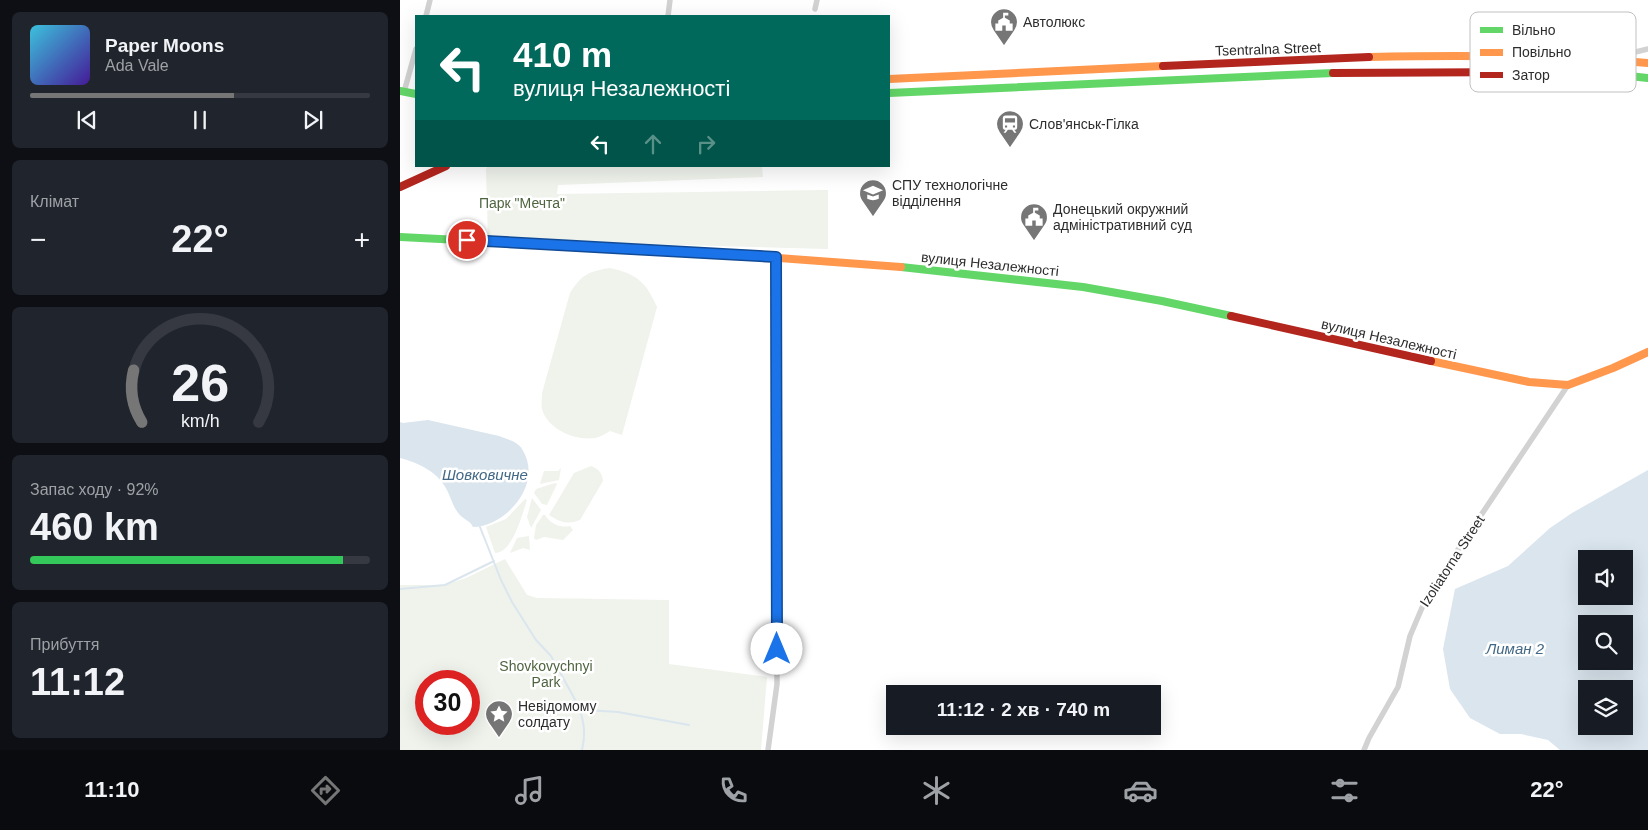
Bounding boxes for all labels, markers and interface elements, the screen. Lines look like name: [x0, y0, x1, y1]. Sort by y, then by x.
public building icon: Автолюкс: [989, 7, 1019, 46]
legend: [1470, 12, 1636, 92]
place label: Автолюкс: [1023, 14, 1085, 30]
text: Вільно: [1512, 22, 1556, 38]
text: Paper Moons: [105, 35, 224, 56]
icon: left: [430, 35, 495, 100]
text: 410 m: [513, 35, 612, 74]
street label: Tsentralna Street: [1215, 39, 1321, 59]
text: Повільно: [1512, 44, 1572, 60]
text: Ada Vale: [105, 57, 169, 74]
text: Затор: [1512, 67, 1550, 83]
text: вулиця Незалежності: [513, 76, 730, 101]
icon: previous: [73, 106, 101, 134]
icon: pause: [186, 106, 214, 134]
icon: next: [299, 106, 327, 134]
station icon: Слов'янськ-Гілка: [995, 109, 1025, 148]
place label: Слов'янськ-Гілка: [1029, 116, 1139, 132]
icon: left: [586, 130, 614, 158]
icon: ahead: [639, 130, 667, 158]
icon: right: [692, 130, 720, 158]
place label: СПУ технологічне відділення: [892, 177, 1008, 209]
school or university icon: СПУ технологічне відділення: [858, 178, 888, 217]
text: Клімат: [30, 193, 79, 210]
park label: Парк "Мечта": [479, 195, 565, 211]
place label: Донецький окружний адміністративний суд: [1053, 201, 1192, 233]
public building icon: Донецький окружний адміністративний суд: [1019, 202, 1049, 241]
text: 22°: [171, 218, 229, 260]
pin: [446, 219, 488, 261]
text: −: [30, 224, 46, 255]
text: +: [354, 224, 370, 255]
icon: arrive: [453, 226, 481, 254]
street label: вулиця Незалежності: [920, 249, 1060, 279]
street label: вулиця Незалежності: [1320, 316, 1458, 362]
text: 26: [171, 354, 229, 412]
text: km/h: [181, 411, 219, 431]
water label: Шовковичне: [442, 466, 528, 483]
text: Запас ходу · 92%: [30, 481, 159, 498]
text: 460 km: [30, 506, 159, 548]
street label: Izoliatorna Street: [1416, 512, 1488, 610]
map controls: [1578, 550, 1633, 735]
button: sound: [1578, 550, 1633, 605]
button: search: [1578, 615, 1633, 670]
position arrow: [750, 622, 802, 674]
text: Прибуття: [30, 636, 99, 653]
water label: Лиман 2: [1485, 640, 1545, 657]
park label: Shovkovychnyi Park: [499, 658, 593, 690]
text: 11:12: [30, 661, 125, 703]
speed limit sign: 30: [415, 670, 480, 735]
button: layers: [1578, 680, 1633, 735]
place label: Невідомому солдату: [518, 698, 597, 730]
place icon: Невідомому солдату: [484, 699, 514, 738]
text: 11:12 · 2 хв · 740 m: [937, 699, 1110, 720]
icon: directions: [308, 773, 343, 808]
icon: music: [512, 773, 547, 808]
icon: phone: [716, 773, 751, 808]
icon: climate: [919, 773, 954, 808]
icon: car: [1123, 773, 1158, 808]
icon: filters: [1327, 773, 1362, 808]
text: 11:10: [84, 777, 139, 802]
text: 22°: [1530, 777, 1564, 802]

